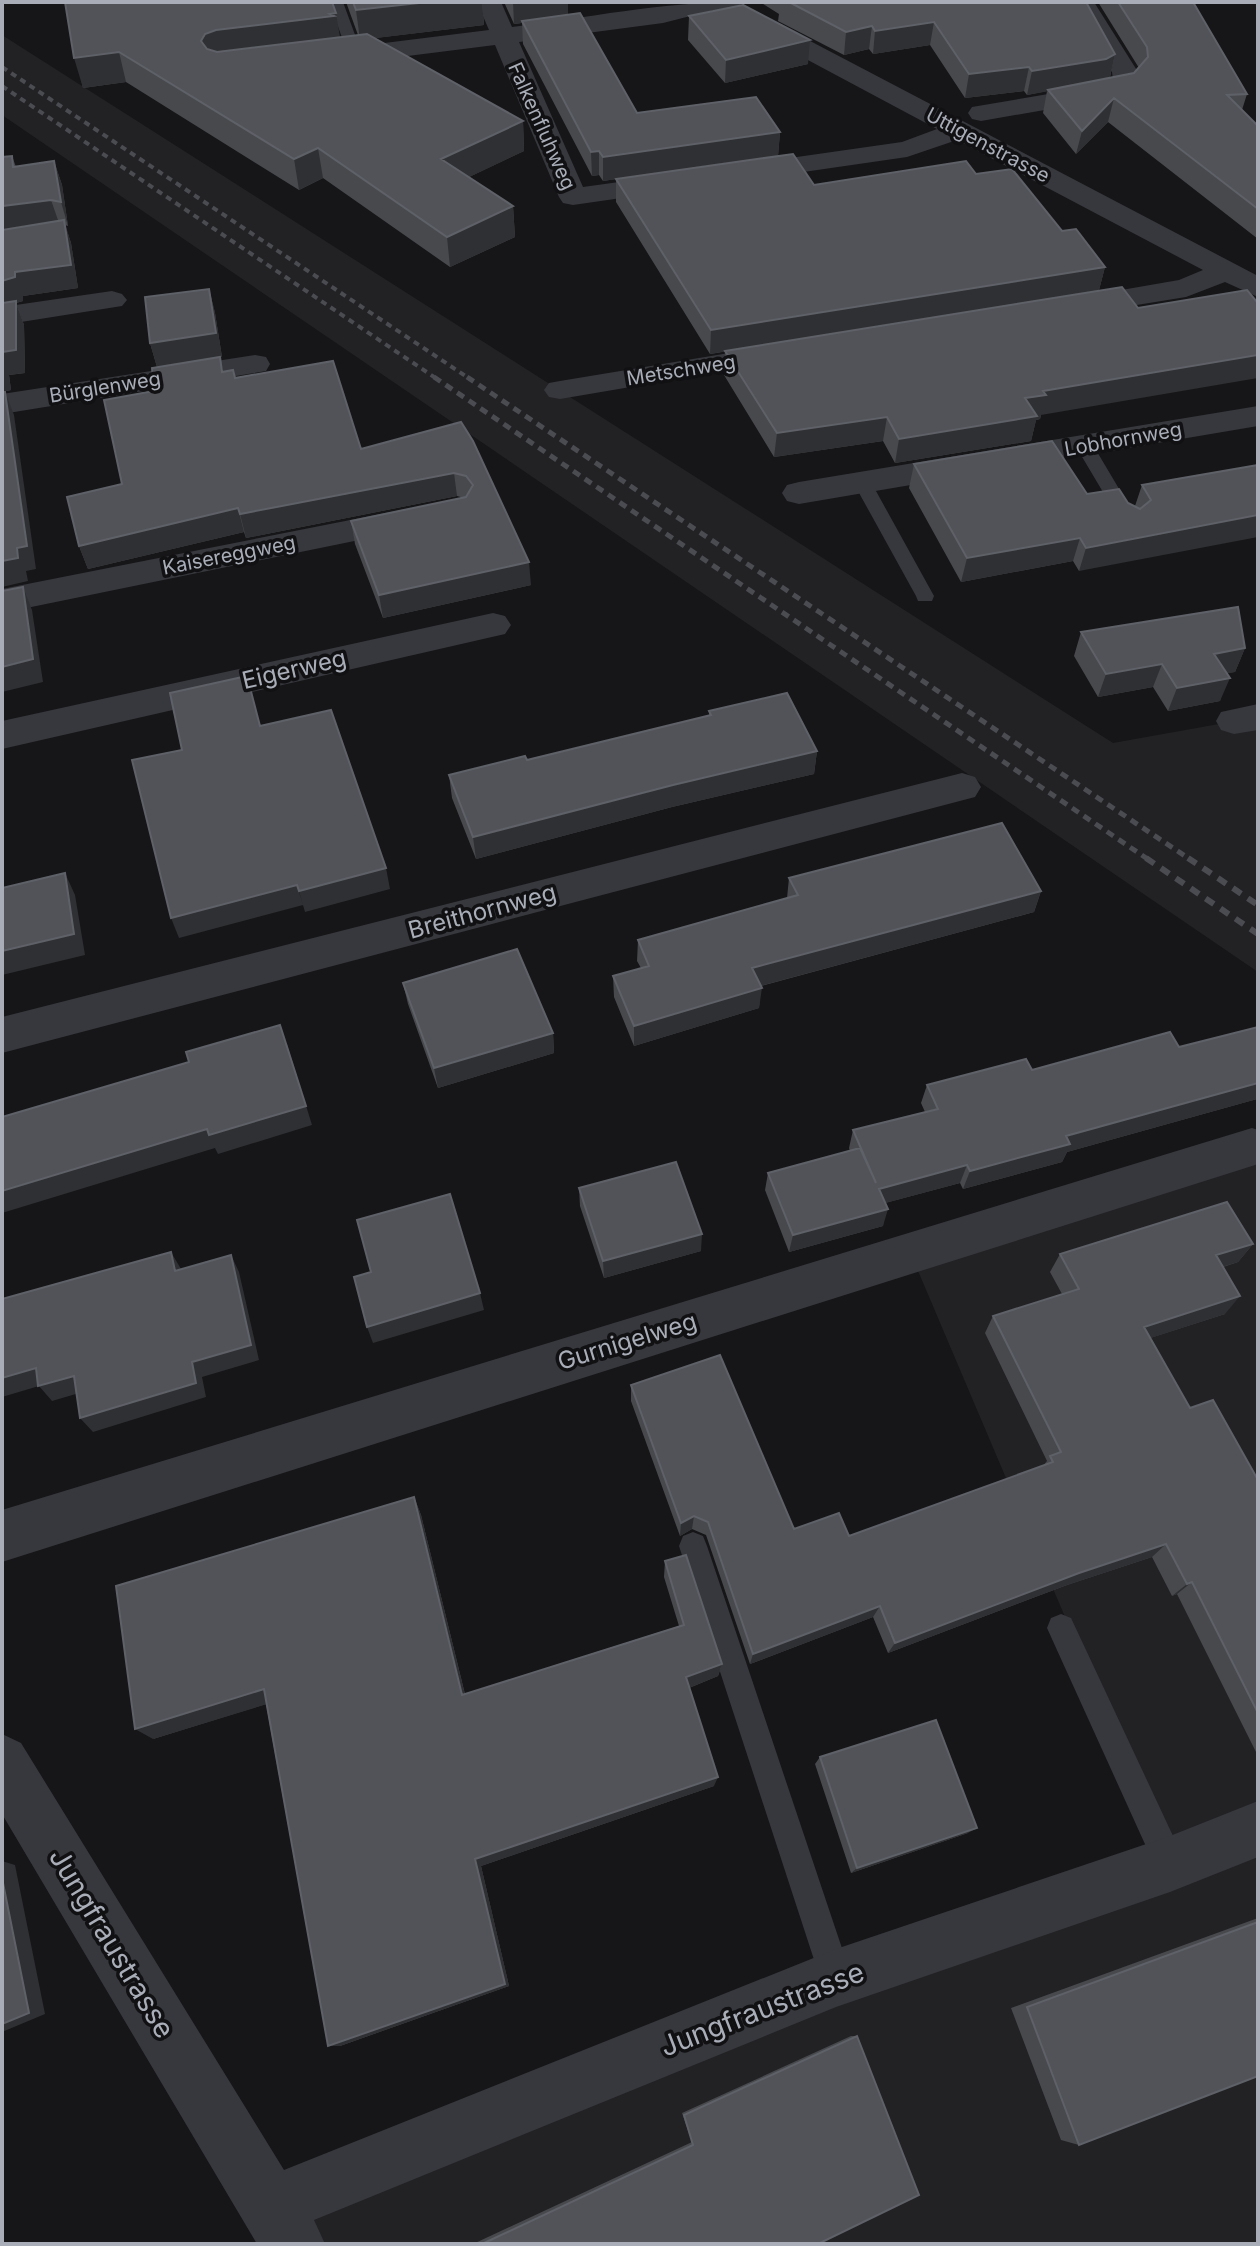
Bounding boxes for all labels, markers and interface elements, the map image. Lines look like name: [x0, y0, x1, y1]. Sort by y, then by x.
street label: Falkenfluhweg: [503, 58, 581, 194]
street label: Uttigenstrasse: [922, 102, 1054, 188]
street label: Metschweg: [625, 350, 737, 390]
street label: Bürglenweg: [47, 366, 163, 408]
street label: Lobhornweg: [1062, 417, 1184, 461]
street label: Kaisereggweg: [160, 530, 298, 580]
street label: Eigerweg: [239, 643, 349, 695]
street label: Breithornweg: [405, 877, 559, 945]
street label: Gurnigelweg: [554, 1306, 700, 1376]
street label: Jungfraustrasse: [42, 1842, 182, 2044]
street label: Jungfraustrasse: [655, 1955, 869, 2063]

